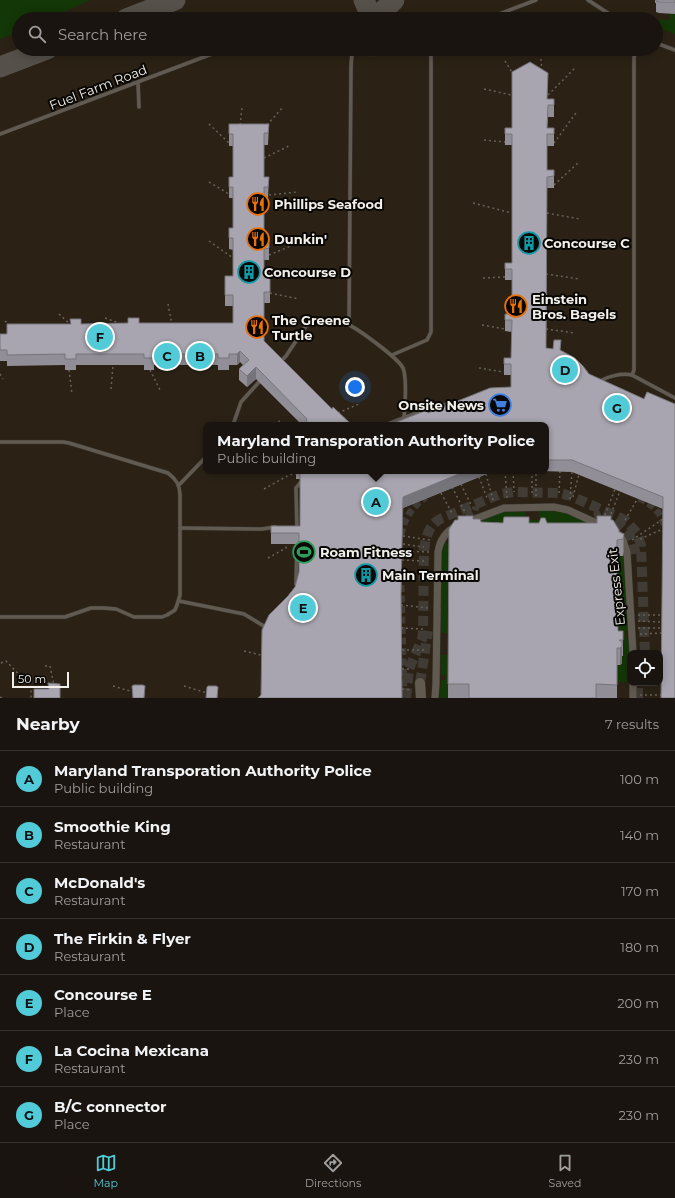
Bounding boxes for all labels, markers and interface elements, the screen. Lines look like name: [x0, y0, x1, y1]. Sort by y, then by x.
search box: [12, 12, 663, 56]
icon: search: [26, 23, 48, 45]
text: Search here: [58, 25, 147, 44]
street label: Fuel Farm Road: [47, 61, 149, 113]
restaurant icon: Phillips Seafood: [245, 191, 271, 217]
place label: Phillips Seafood: [274, 196, 383, 212]
restaurant icon: Dunkin': [245, 226, 271, 252]
building icon: Concourse C: [516, 230, 542, 256]
place label: Dunkin': [274, 231, 327, 247]
place label: Concourse C: [544, 235, 630, 251]
building icon: Concourse D: [236, 259, 262, 285]
place label: Concourse D: [264, 264, 351, 280]
place label: Einstein Bros. Bagels: [532, 291, 616, 322]
restaurant icon: Einstein Bros. Bagels: [503, 293, 529, 319]
place label: The Greene Turtle: [272, 312, 350, 343]
restaurant icon: The Greene Turtle: [244, 314, 270, 340]
pin: F: [87, 322, 113, 352]
pin: C: [154, 341, 180, 371]
pin: B: [187, 341, 213, 371]
pin: D: [552, 355, 578, 385]
your location: [345, 377, 365, 397]
supermarket icon: Onsite News: [487, 392, 513, 418]
pin: G: [604, 393, 630, 423]
place label: Onsite News: [398, 397, 484, 413]
popup: [203, 422, 549, 474]
text: Maryland Transporation Authority Police: [217, 431, 535, 450]
text: Public building: [217, 450, 316, 466]
pin: A: [363, 487, 389, 517]
sports icon: Roam Fitness: [291, 539, 317, 565]
place label: Roam Fitness: [320, 544, 412, 560]
street label: Express Exit: [604, 548, 628, 626]
building icon: Main Terminal: [353, 562, 379, 588]
place label: Main Terminal: [382, 567, 479, 583]
pin: E: [290, 593, 316, 623]
map controls: [627, 650, 663, 686]
button: locate: [627, 650, 663, 686]
scale bar: [12, 670, 69, 689]
text: 50 m: [18, 672, 46, 686]
text: Nearby: [16, 714, 80, 734]
text: 7 results: [605, 716, 659, 732]
text: Maryland Transporation Authority Police: [54, 761, 372, 780]
text: A: [24, 771, 34, 787]
text: 100 m: [620, 771, 659, 787]
text: Public building: [54, 780, 153, 796]
text: Smoothie King: [54, 817, 171, 836]
text: B: [24, 827, 34, 843]
text: 140 m: [620, 827, 659, 843]
text: Restaurant: [54, 836, 125, 852]
text: McDonald's: [54, 873, 145, 892]
text: C: [24, 883, 34, 899]
text: 170 m: [621, 883, 659, 899]
text: Restaurant: [54, 892, 125, 908]
text: The Firkin & Flyer: [54, 929, 191, 948]
text: D: [24, 939, 34, 955]
text: 180 m: [620, 939, 659, 955]
text: Restaurant: [54, 948, 125, 964]
text: Concourse E: [54, 985, 152, 1004]
text: E: [25, 995, 33, 1011]
text: 200 m: [617, 995, 659, 1011]
text: Place: [54, 1004, 90, 1020]
text: La Cocina Mexicana: [54, 1041, 209, 1060]
text: F: [25, 1051, 33, 1067]
text: 230 m: [618, 1051, 659, 1067]
text: Restaurant: [54, 1060, 125, 1076]
text: B/C connector: [54, 1097, 167, 1116]
text: G: [24, 1107, 34, 1123]
text: 230 m: [618, 1107, 659, 1123]
text: Place: [54, 1116, 90, 1132]
tab: Map: [94, 1152, 118, 1190]
tab: Directions: [305, 1152, 361, 1190]
tab: Saved: [548, 1152, 581, 1190]

